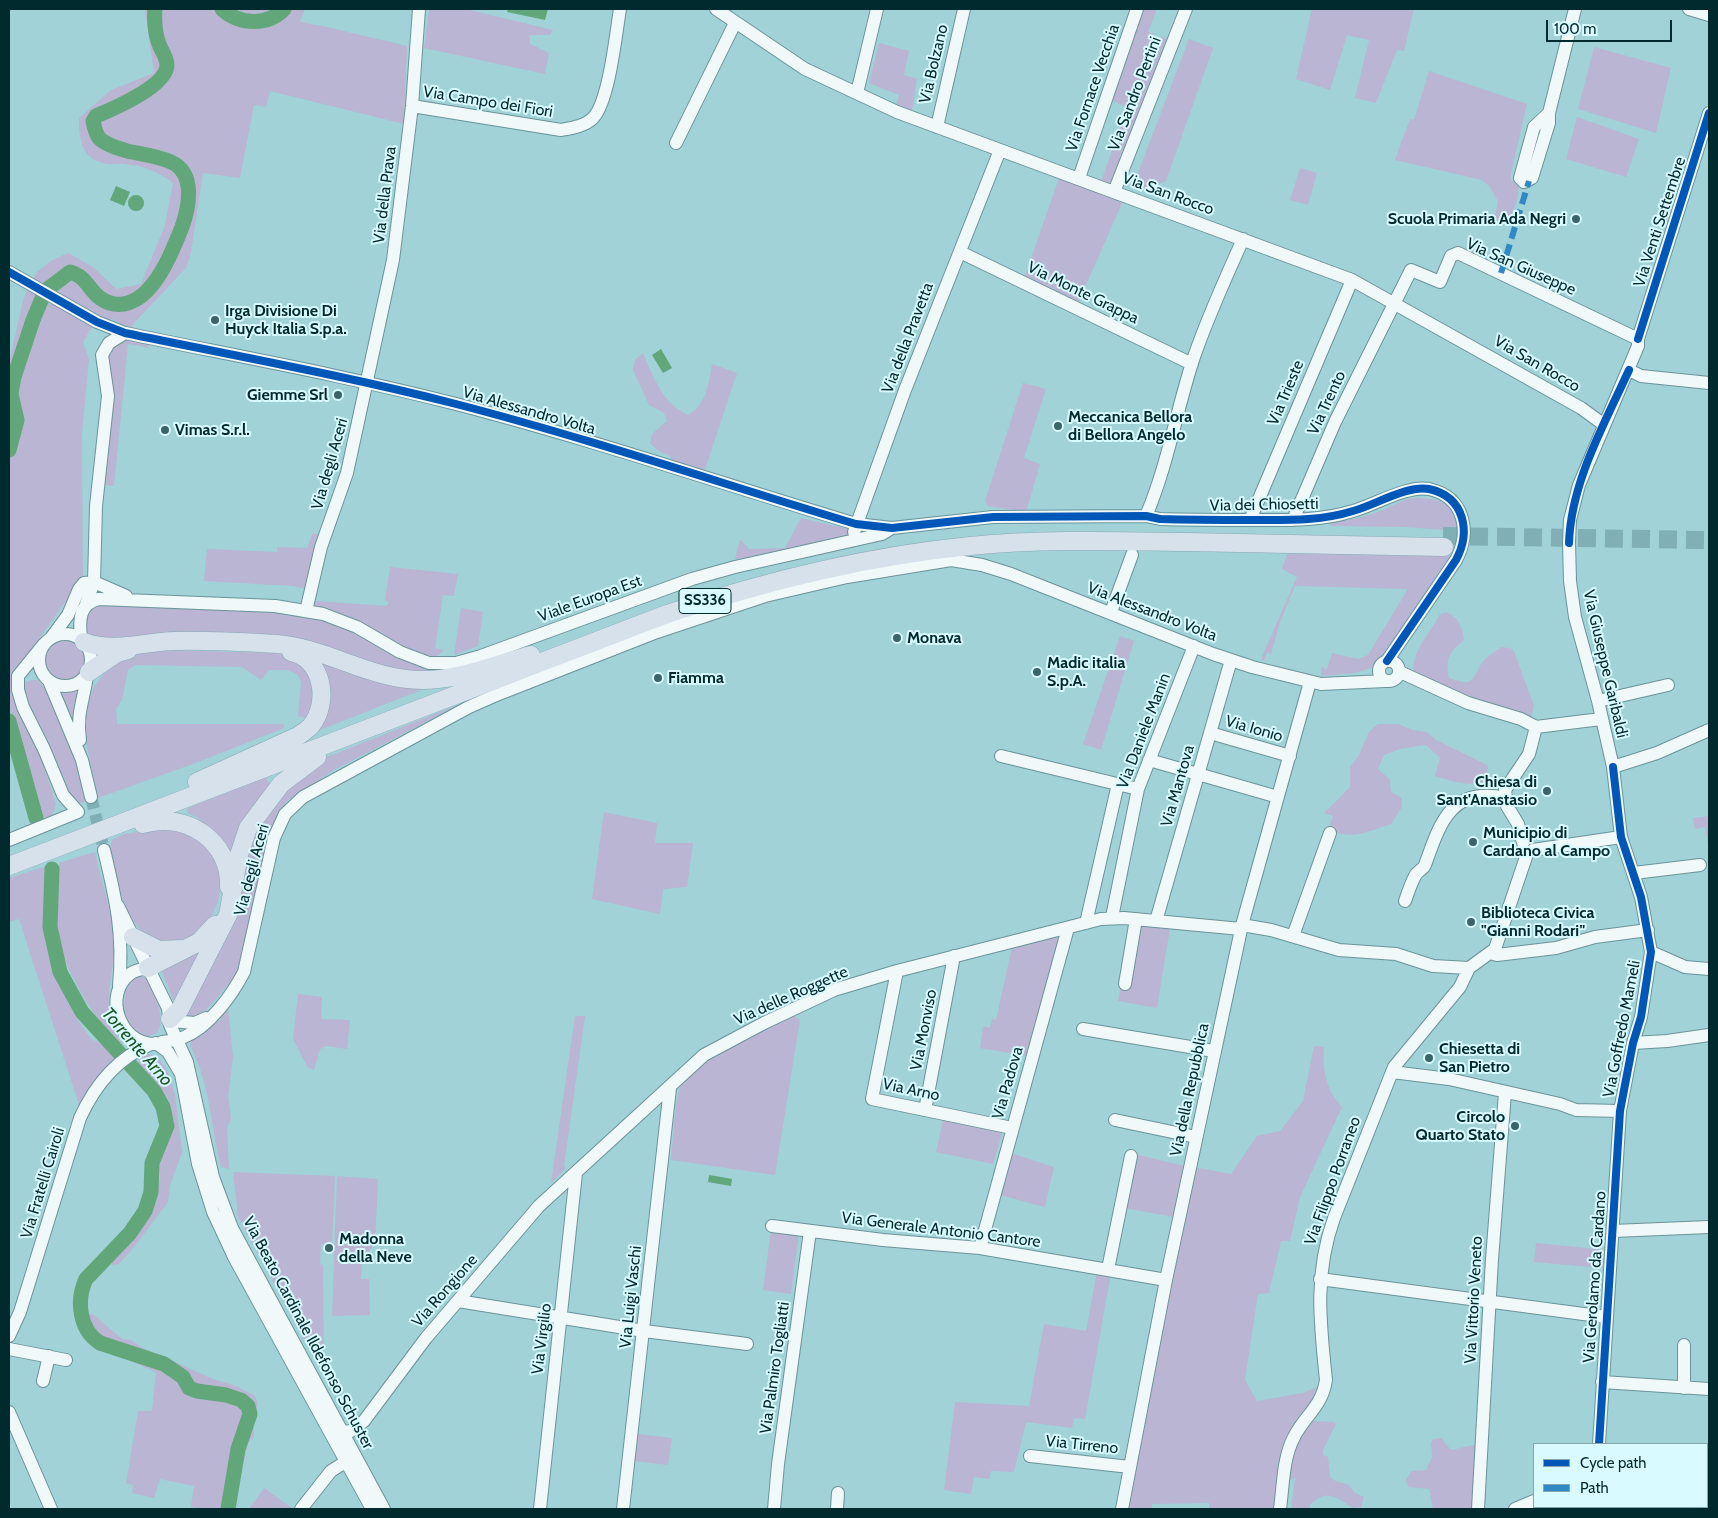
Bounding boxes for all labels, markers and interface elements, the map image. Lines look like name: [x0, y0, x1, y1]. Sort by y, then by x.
scale bar: [1548, 10, 1674, 42]
text: 100 m: [1554, 20, 1596, 38]
street label: Via Fornace Vecchia: [1062, 22, 1124, 154]
street label: Via Bolzano: [916, 23, 952, 105]
street label: Via Sandro Pertini: [1104, 34, 1166, 154]
street label: Via Campo dei Fiori: [422, 82, 554, 122]
street label: Via della Prava: [370, 145, 400, 245]
street label: Via Venti Settembre: [1630, 154, 1690, 290]
street label: Via San Rocco: [1120, 169, 1216, 219]
place label: Scuola Primaria Ada Negri: [1388, 209, 1566, 229]
marker: Scuola Primaria Ada Negri: [1570, 213, 1582, 225]
street label: Via San Giuseppe: [1463, 234, 1579, 300]
street label: Via Monte Grappa: [1024, 258, 1142, 328]
street label: Via della Pravetta: [878, 280, 938, 396]
place label: Irga Divisione Di Huyck Italia S.p.a.: [225, 301, 347, 339]
marker: Irga Divisione Di Huyck Italia S.p.a.: [209, 314, 221, 326]
street label: Via San Rocco: [1491, 332, 1583, 396]
street label: Via Trieste: [1264, 357, 1308, 429]
street label: Via Trento: [1304, 368, 1350, 438]
street label: Via Alessandro Volta: [460, 383, 598, 439]
place label: Giemme Srl: [247, 385, 328, 405]
marker: Giemme Srl: [332, 389, 344, 401]
place label: Meccanica Bellora di Bellora Angelo: [1068, 407, 1192, 445]
street label: Via degli Aceri: [308, 416, 352, 512]
place label: Vimas S.r.l.: [175, 420, 250, 440]
marker: Meccanica Bellora di Bellora Angelo: [1052, 420, 1064, 432]
marker: Vimas S.r.l.: [159, 424, 171, 436]
street label: Via dei Chiosetti: [1209, 494, 1319, 516]
street label: Viale Europa Est: [536, 571, 644, 627]
street label: Via Alessandro Volta: [1085, 578, 1219, 646]
road number: SS336: [679, 588, 731, 614]
street label: Via Giuseppe Garibaldi: [1579, 588, 1631, 740]
place label: Monava: [907, 628, 962, 648]
marker: Monava: [891, 632, 903, 644]
place label: Madic italia S.p.A.: [1047, 653, 1125, 691]
marker: Madic italia S.p.A.: [1031, 666, 1043, 678]
place label: Fiamma: [668, 668, 724, 688]
street label: Via Daniele Manin: [1113, 671, 1175, 791]
marker: Fiamma: [652, 672, 664, 684]
street label: Via Ionio: [1223, 712, 1285, 746]
street label: Via Mantova: [1157, 743, 1199, 829]
place label: Chiesa di Sant'Anastasio: [1436, 772, 1537, 810]
marker: Chiesa di Sant'Anastasio: [1541, 785, 1553, 797]
street label: Via degli Aceri: [231, 822, 273, 918]
place label: Municipio di Cardano al Campo: [1483, 823, 1610, 861]
marker: Municipio di Cardano al Campo: [1467, 836, 1479, 848]
place label: Biblioteca Civica "Gianni Rodari": [1481, 903, 1595, 941]
marker: Biblioteca Civica "Gianni Rodari": [1465, 916, 1477, 928]
street label: Via Goffredo Mameli: [1599, 959, 1645, 1099]
street label: Via delle Roggette: [731, 962, 851, 1030]
street label: Via Monviso: [907, 988, 941, 1072]
water label: Torrente Arno: [97, 1003, 177, 1091]
street label: Via della Repubblica: [1166, 1022, 1214, 1158]
place label: Chiesetta di San Pietro: [1439, 1039, 1520, 1077]
street label: Via Padova: [988, 1044, 1028, 1122]
marker: Chiesetta di San Pietro: [1423, 1052, 1435, 1064]
street label: Via Arno: [881, 1075, 941, 1105]
place label: Circolo Quarto Stato: [1416, 1107, 1505, 1145]
street label: Via Filippo Porraneo: [1301, 1114, 1365, 1248]
marker: Circolo Quarto Stato: [1509, 1120, 1521, 1132]
street label: Via Fratelli Cairoli: [17, 1125, 69, 1241]
street label: Via Gerolamo da Cardano: [1579, 1190, 1611, 1364]
street label: Via Generale Antonio Cantore: [840, 1208, 1042, 1252]
street label: Via Beato Cardinale Ildefonso Schuster: [238, 1214, 378, 1452]
place label: Madonna della Neve: [339, 1229, 412, 1267]
street label: Via Vittorio Veneto: [1461, 1236, 1487, 1364]
marker: Madonna della Neve: [323, 1242, 335, 1254]
street label: Via Luigi Vaschi: [616, 1245, 646, 1349]
street label: Via Rongione: [408, 1251, 482, 1331]
street label: Via Palmiro Togliatti: [756, 1301, 794, 1435]
street label: Via Virgilio: [528, 1302, 556, 1376]
street label: Via Tirreno: [1045, 1432, 1119, 1458]
legend: [1533, 1443, 1708, 1508]
text: Cycle path: [1580, 1454, 1646, 1472]
text: Path: [1580, 1479, 1609, 1497]

